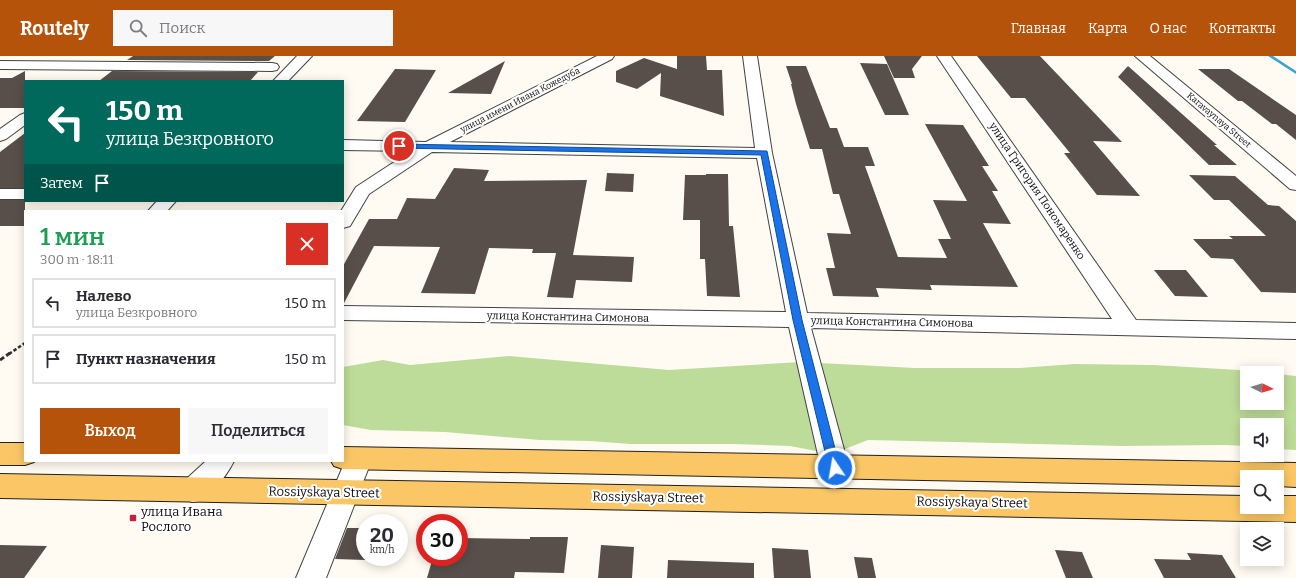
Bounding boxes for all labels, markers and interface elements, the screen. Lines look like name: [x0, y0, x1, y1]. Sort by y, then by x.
search box: [113, 10, 393, 46]
text: Routely: [20, 17, 89, 40]
icon: search: [127, 17, 149, 39]
text: Поиск: [159, 19, 205, 37]
text: Главная: [1011, 20, 1066, 37]
text: Карта: [1088, 20, 1127, 37]
text: О нас: [1149, 20, 1187, 37]
text: Контакты: [1209, 20, 1276, 37]
street label: улица имени Ивана Кожедуба: [458, 65, 582, 135]
street label: Karavaynaya Street: [1185, 90, 1254, 150]
text: 150 m: [106, 94, 183, 127]
icon: left: [40, 96, 92, 148]
street label: улица Григория Пономаренко: [986, 119, 1088, 262]
text: улица Безкровного: [106, 128, 274, 150]
pin: [382, 129, 416, 163]
icon: arrive: [388, 135, 410, 157]
icon: arrive: [91, 172, 113, 194]
text: Затем: [40, 174, 83, 192]
text: 1 мин: [40, 223, 105, 251]
button: close: [286, 223, 328, 265]
text: 300 m · 18:11: [40, 252, 113, 267]
text: Налево: [76, 287, 131, 305]
icon: left: [42, 292, 64, 314]
text: 150 m: [285, 294, 326, 312]
text: улица Безкровного: [76, 305, 197, 320]
street label: улица Константина Симонова: [486, 309, 649, 325]
street label: улица Константина Симонова: [810, 314, 973, 330]
icon: arrive: [42, 348, 64, 370]
text: Пункт назначения: [76, 350, 216, 368]
text: 150 m: [285, 350, 326, 368]
north arrow: [1240, 366, 1284, 410]
map controls: [1240, 366, 1284, 566]
button: Выход: [40, 408, 180, 454]
button: Поделиться: [188, 408, 328, 454]
button: sound: [1240, 418, 1284, 462]
position arrow: [814, 447, 856, 489]
button: search: [1240, 470, 1284, 514]
street label: Rossiyskaya Street: [268, 484, 380, 500]
street label: Rossiyskaya Street: [592, 489, 704, 505]
street label: Rossiyskaya Street: [916, 494, 1028, 510]
place label: улица Ивана Рослого: [140, 504, 223, 534]
marker: улица Ивана Рослого: [128, 513, 138, 523]
speed limit sign: 30: [416, 514, 468, 566]
button: layers: [1240, 522, 1284, 566]
text: 20: [370, 523, 394, 547]
text: km/h: [370, 544, 394, 556]

